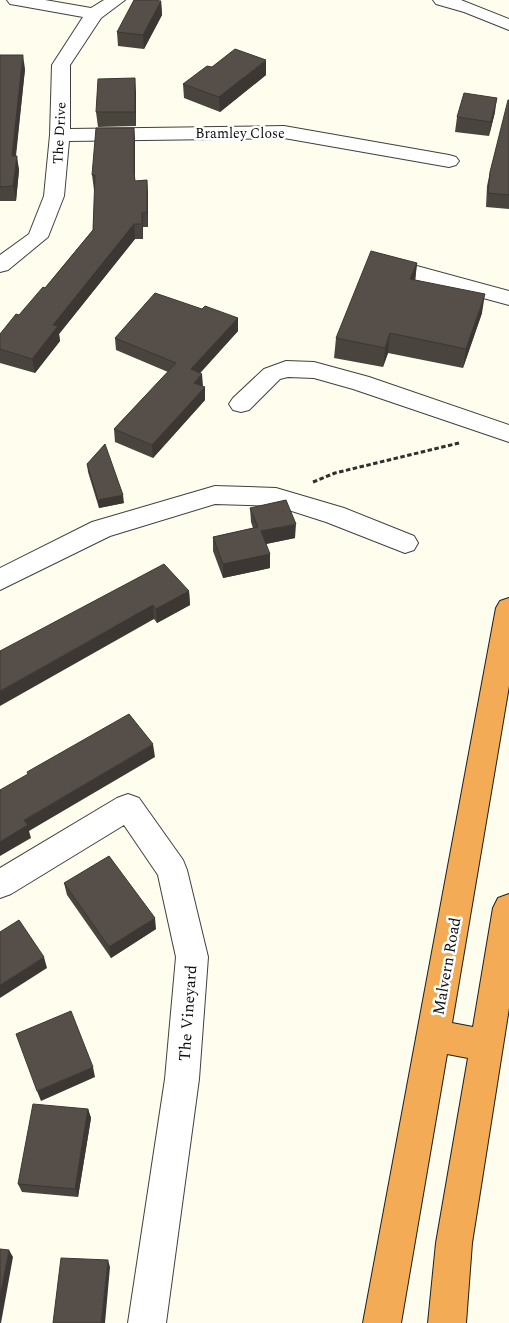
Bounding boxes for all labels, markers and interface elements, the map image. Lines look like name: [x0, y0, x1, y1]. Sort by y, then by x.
street label: The Drive: [47, 101, 72, 165]
street label: Bramley Close: [195, 123, 285, 144]
street label: Malvern Road: [427, 915, 467, 1017]
street label: The Vineyard: [173, 964, 203, 1062]

